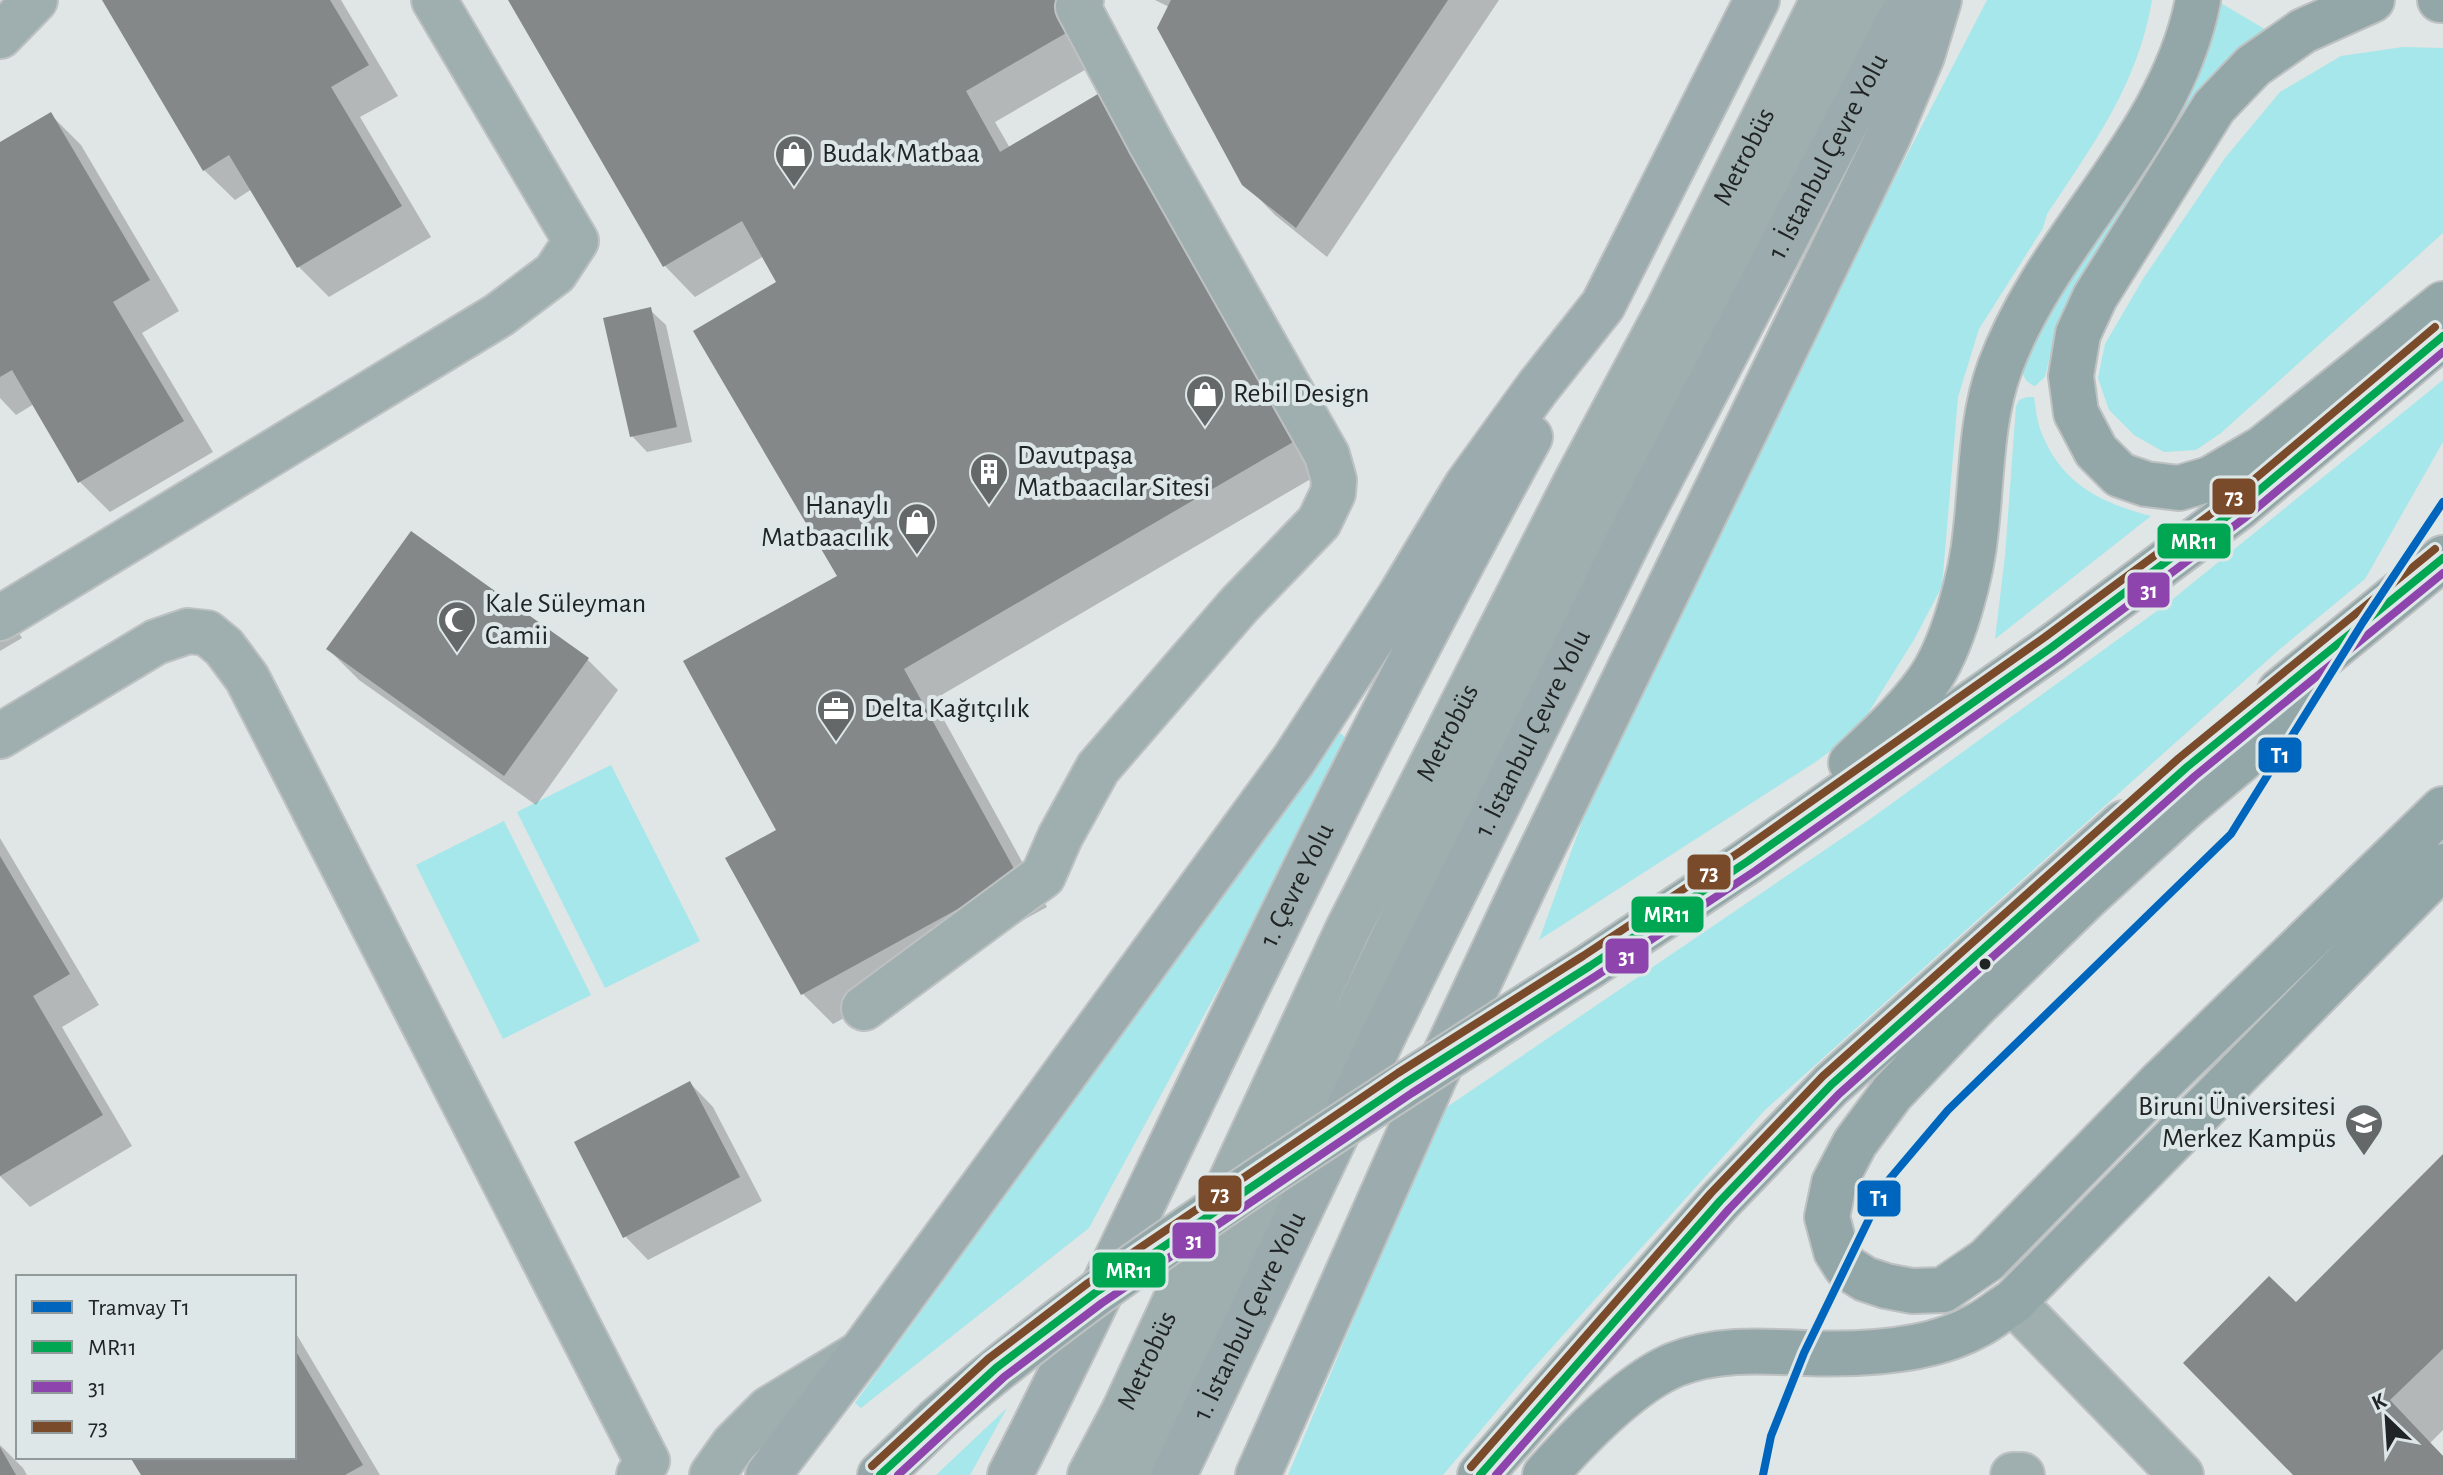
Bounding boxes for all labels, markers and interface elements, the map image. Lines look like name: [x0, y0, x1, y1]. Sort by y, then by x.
street label: 1. İstanbul Çevre Yolu: [1763, 49, 1893, 264]
street label: Metrobüs: [1708, 104, 1781, 210]
shop icon: Budak Matbaa: [773, 133, 815, 188]
place label: Budak Matbaa: [822, 140, 980, 168]
shop icon: Rebil Design: [1184, 373, 1226, 428]
place label: Rebil Design: [1233, 380, 1369, 408]
place label: Davutpaşa Matbaacılar Sitesi: [1017, 442, 1210, 502]
building icon: Davutpaşa Matbaacılar Sitesi: [968, 451, 1010, 506]
line badge: 73: [2211, 477, 2257, 516]
text: 73: [2225, 486, 2244, 508]
place label: Hanaylı Matbaacılık: [761, 492, 889, 552]
shop icon: Hanaylı Matbaacılık: [896, 501, 938, 556]
line badge: MR11: [2156, 522, 2232, 560]
text: MR11: [2171, 531, 2217, 553]
line badge: 31: [2126, 571, 2171, 609]
text: 31: [2140, 580, 2158, 602]
place label: Kale Süleyman Camii: [485, 590, 646, 650]
mosque icon: Kale Süleyman Camii: [436, 599, 478, 654]
street label: 1. İstanbul Çevre Yolu: [1470, 625, 1596, 841]
street label: Metrobüs: [1412, 680, 1484, 786]
office icon: Delta Kağıtçılık: [815, 688, 857, 743]
place label: Delta Kağıtçılık: [864, 695, 1030, 723]
line badge: T1: [2257, 736, 2303, 774]
text: T1: [2271, 745, 2290, 767]
street label: 1. Çevre Yolu: [1255, 819, 1339, 951]
line badge: 73: [1686, 853, 1732, 891]
text: 73: [1700, 862, 1719, 884]
line badge: MR11: [1630, 895, 1705, 934]
text: MR11: [1644, 904, 1690, 926]
line badge: 31: [1604, 937, 1650, 975]
text: 31: [1618, 946, 1636, 968]
unlabelled marker: [1977, 956, 1993, 972]
place label: Biruni Üniversitesi Merkez Kampüs: [2138, 1091, 2336, 1153]
school or university icon: Biruni Üniversitesi Merkez Kampüs: [2343, 1102, 2385, 1157]
line badge: 73: [1197, 1174, 1243, 1213]
line badge: T1: [1856, 1179, 1902, 1218]
text: 73: [1211, 1183, 1230, 1205]
text: T1: [1870, 1188, 1889, 1210]
street label: 1. İstanbul Çevre Yolu: [1188, 1207, 1311, 1425]
line badge: 31: [1171, 1221, 1217, 1260]
text: 31: [1185, 1230, 1203, 1252]
line badge: MR11: [1091, 1251, 1167, 1289]
text: MR11: [1106, 1260, 1152, 1282]
legend: [16, 1275, 296, 1459]
text: Tramvay T1: [88, 1296, 190, 1320]
street label: Metrobüs: [1113, 1307, 1182, 1414]
text: MR11: [88, 1336, 137, 1360]
text: 31: [88, 1376, 106, 1400]
north arrow: [2347, 1379, 2427, 1459]
text: K: [2368, 1389, 2390, 1414]
text: 73: [88, 1416, 108, 1440]

